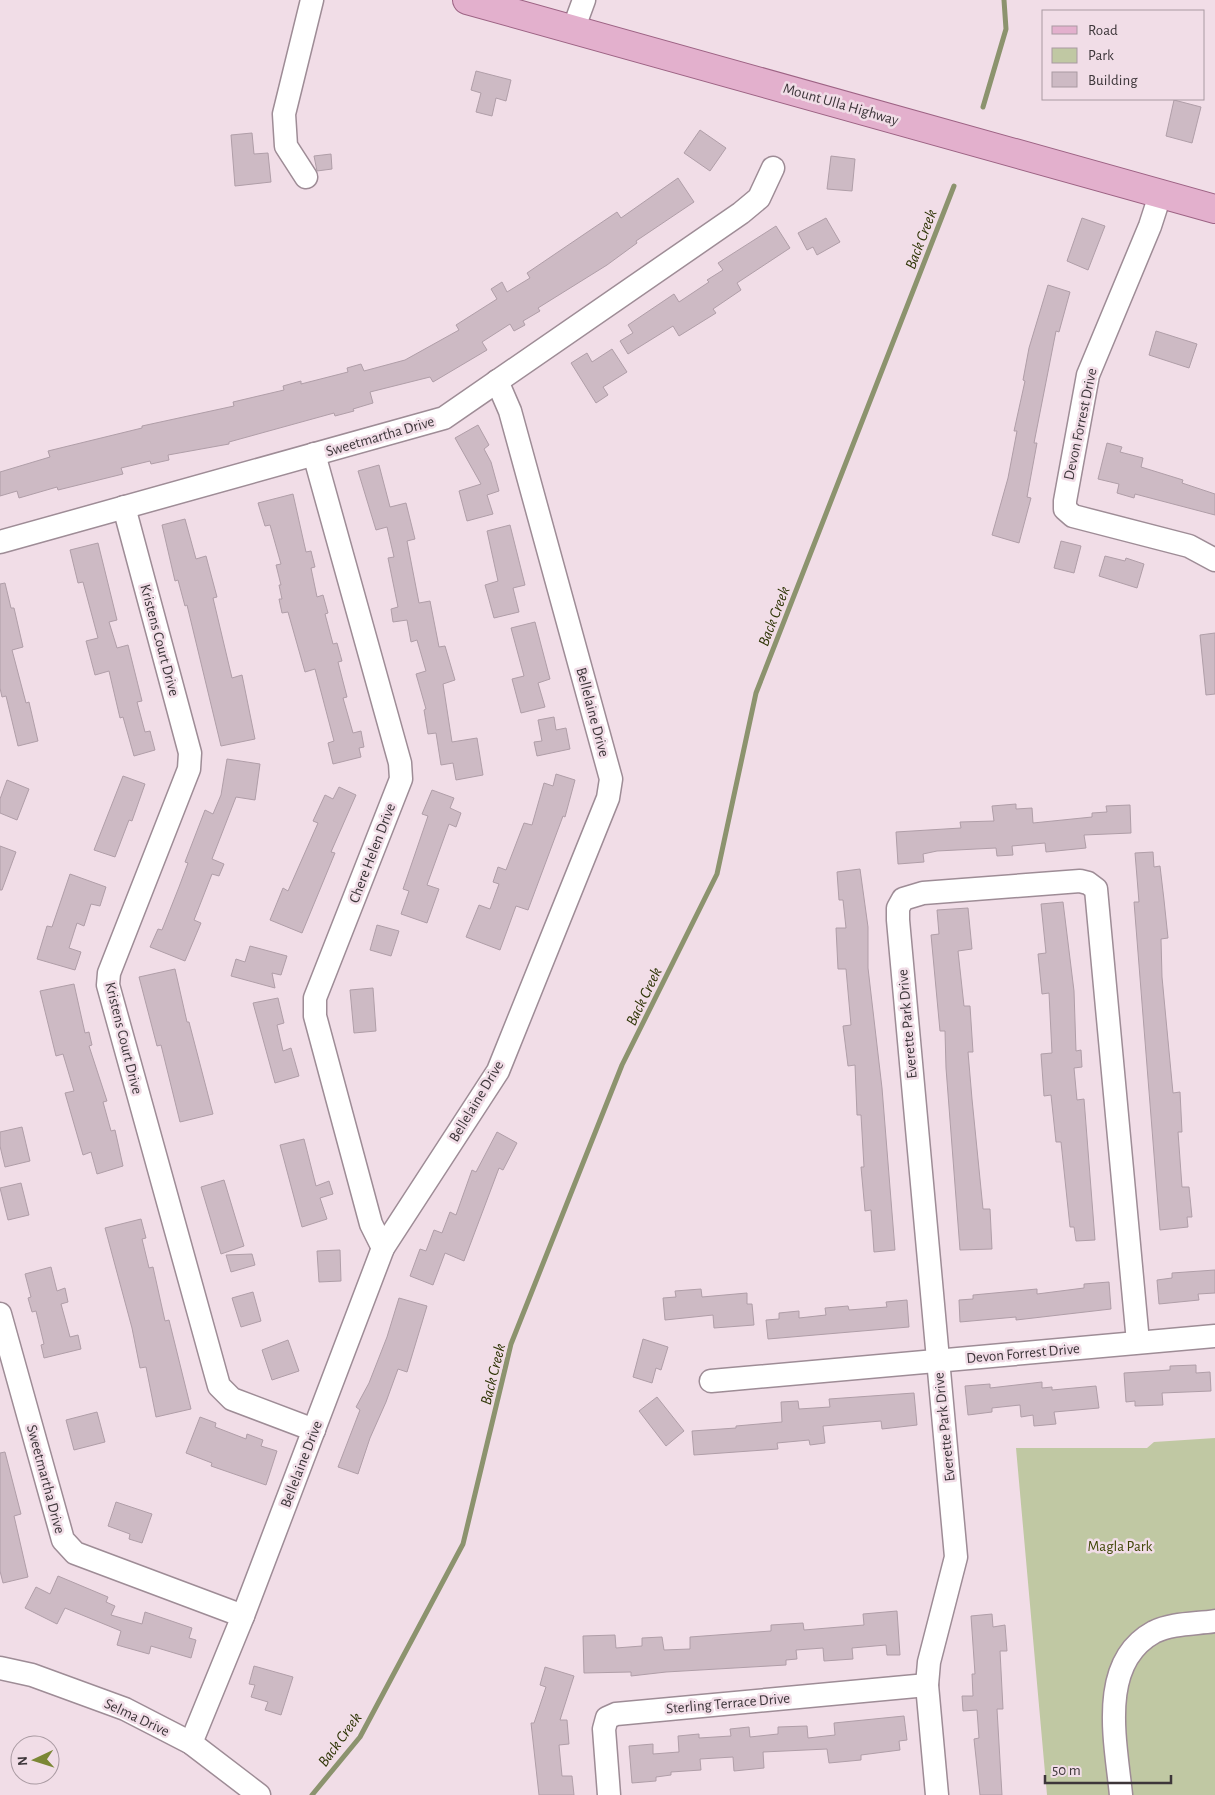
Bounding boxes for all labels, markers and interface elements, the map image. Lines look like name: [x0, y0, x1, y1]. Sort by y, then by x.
legend: [1042, 10, 1205, 100]
text: Road: [1088, 23, 1118, 38]
text: Park: [1088, 48, 1114, 63]
text: Building: [1088, 73, 1138, 88]
street label: Mount Ulla Highway: [781, 81, 901, 128]
water label: Back Creek: [902, 207, 940, 271]
street label: Devon Forrest Drive: [1061, 367, 1100, 481]
street label: Sweetmartha Drive: [324, 414, 436, 459]
street label: Kristens Court Drive: [137, 583, 182, 698]
water label: Back Creek: [755, 584, 793, 648]
street label: Bellelaine Drive: [573, 666, 612, 758]
street label: Chere Helen Drive: [347, 801, 398, 905]
water label: Back Creek: [623, 965, 665, 1028]
street label: Everette Park Drive: [895, 968, 920, 1079]
street label: Kristens Court Drive: [102, 981, 145, 1096]
street label: Bellelaine Drive: [446, 1058, 507, 1144]
street label: Devon Forrest Drive: [966, 1341, 1081, 1366]
water label: Back Creek: [478, 1342, 508, 1407]
street label: Everette Park Drive: [931, 1371, 958, 1482]
street label: Bellelaine Drive: [278, 1419, 325, 1510]
street label: Sweetmartha Drive: [24, 1423, 67, 1535]
park label: Magla Park: [1088, 1539, 1153, 1554]
street label: Sterling Terrace Drive: [665, 1691, 791, 1716]
street label: Selma Drive: [102, 1696, 172, 1739]
water label: Back Creek: [315, 1710, 365, 1770]
north arrow: [10, 1735, 60, 1785]
scale bar: [1045, 1752, 1171, 1784]
text: N: [16, 1755, 30, 1766]
text: 50 m: [1052, 1763, 1081, 1778]

